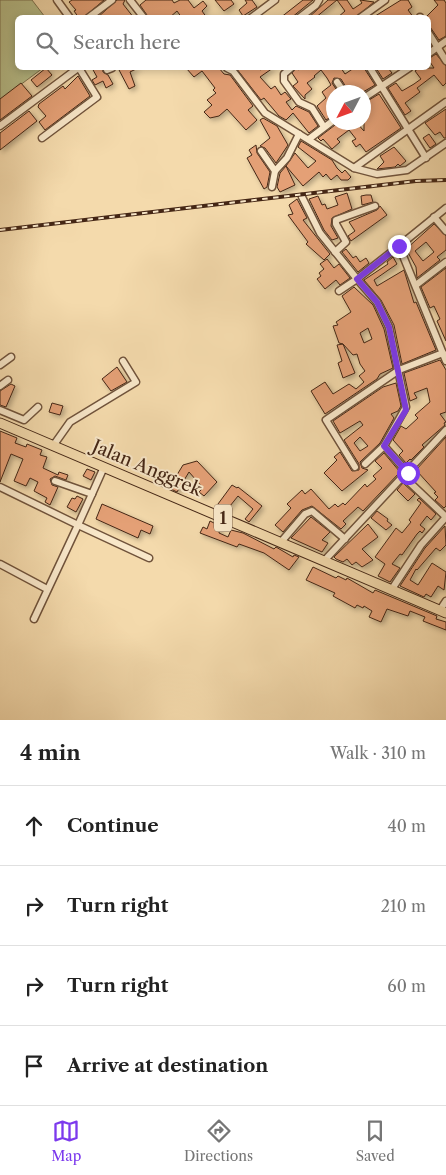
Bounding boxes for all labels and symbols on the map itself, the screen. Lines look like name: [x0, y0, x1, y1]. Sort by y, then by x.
north arrow: [326, 85, 371, 130]
route end: [388, 235, 411, 258]
street label: Jalan Anggrek: [86, 434, 207, 502]
route start: [397, 462, 420, 485]
road number: 1: [214, 504, 232, 532]

